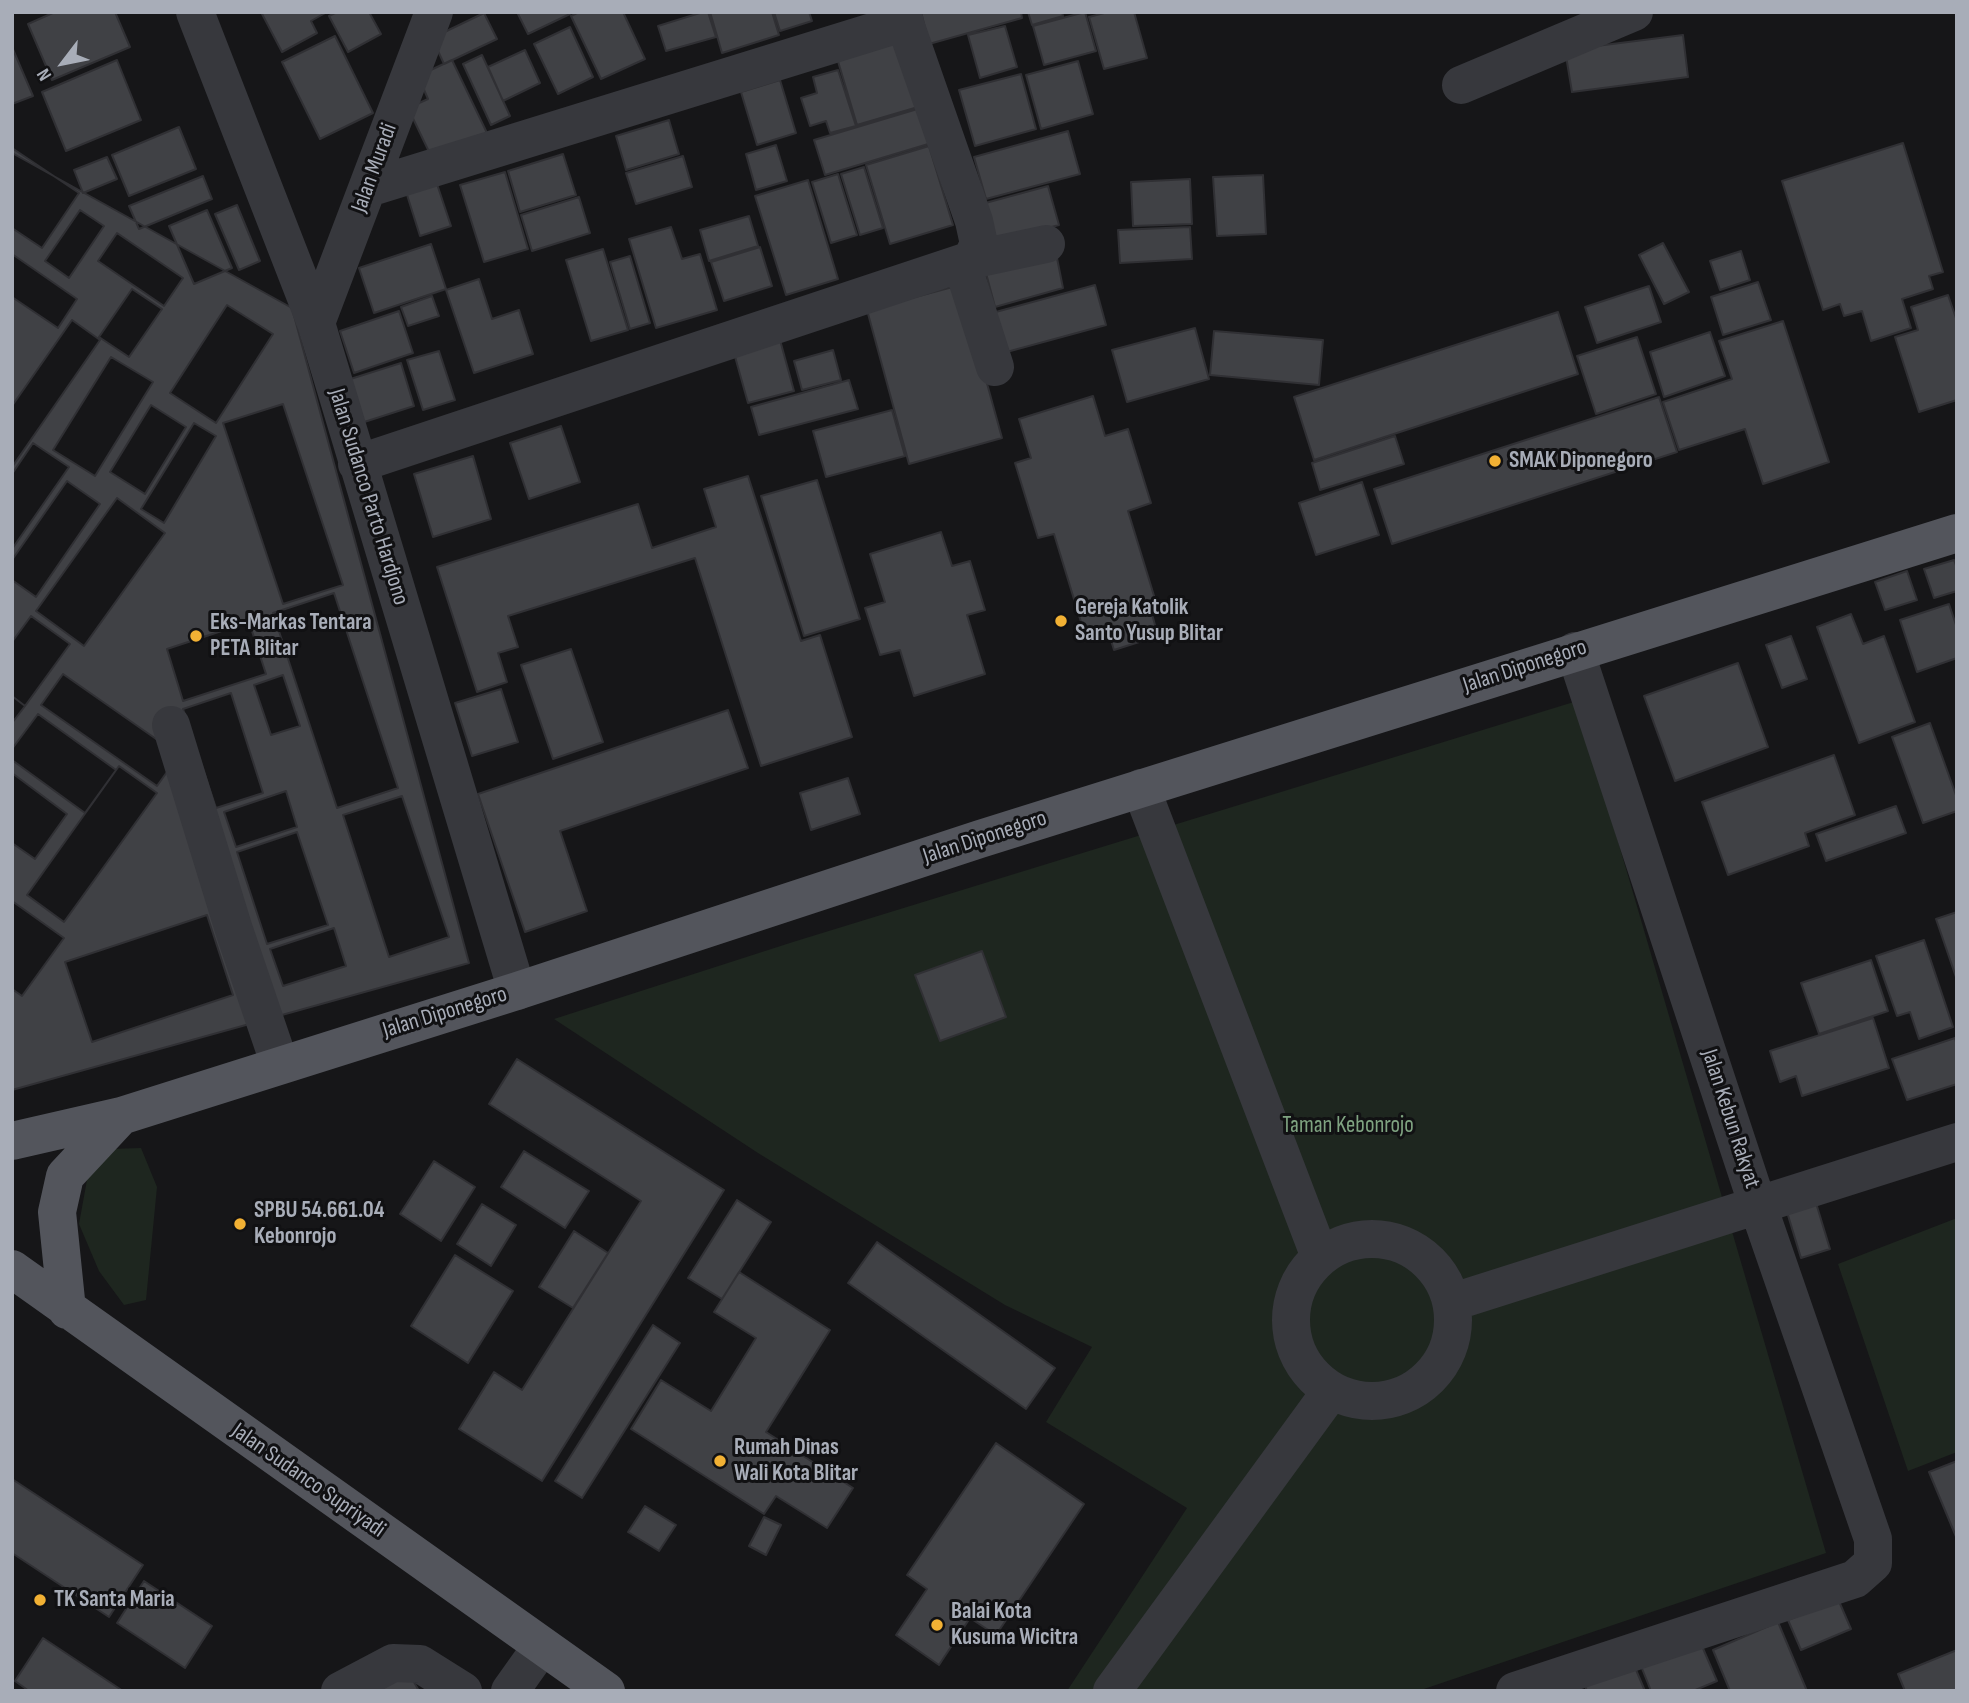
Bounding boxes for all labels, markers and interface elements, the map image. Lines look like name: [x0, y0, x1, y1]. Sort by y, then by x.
north arrow: [28, 28, 98, 98]
text: N: [32, 64, 57, 85]
street label: Jalan Muradi: [346, 120, 404, 216]
street label: Jalan Sudanco Parto Hardjono: [322, 385, 414, 609]
place label: SMAK Diponegoro: [1509, 447, 1653, 475]
marker: SMAK Diponegoro: [1487, 453, 1503, 469]
place label: Gereja Katolik Santo Yusup Blitar: [1075, 594, 1223, 648]
place label: Eks-Markas Tentara PETA Blitar: [210, 609, 372, 663]
marker: Gereja Katolik Santo Yusup Blitar: [1053, 613, 1069, 629]
marker: Eks-Markas Tentara PETA Blitar: [188, 628, 204, 644]
street label: Jalan Diponegoro: [1460, 634, 1590, 700]
street label: Jalan Diponegoro: [920, 805, 1050, 871]
street label: Jalan Diponegoro: [380, 981, 510, 1045]
street label: Jalan Kebun Rakyat: [1695, 1046, 1765, 1192]
park label: Taman Kebonrojo: [1282, 1112, 1414, 1140]
place label: SPBU 54.661.04 Kebonrojo: [254, 1197, 384, 1251]
marker: SPBU 54.661.04 Kebonrojo: [232, 1216, 248, 1232]
street label: Jalan Sudanco Supriyadi: [226, 1418, 390, 1544]
place label: Rumah Dinas Wali Kota Blitar: [734, 1434, 858, 1488]
marker: Rumah Dinas Wali Kota Blitar: [712, 1453, 728, 1469]
place label: TK Santa Maria: [54, 1586, 175, 1614]
marker: TK Santa Maria: [32, 1592, 48, 1608]
place label: Balai Kota Kusuma Wicitra: [951, 1598, 1078, 1652]
marker: Balai Kota Kusuma Wicitra: [929, 1617, 945, 1633]

